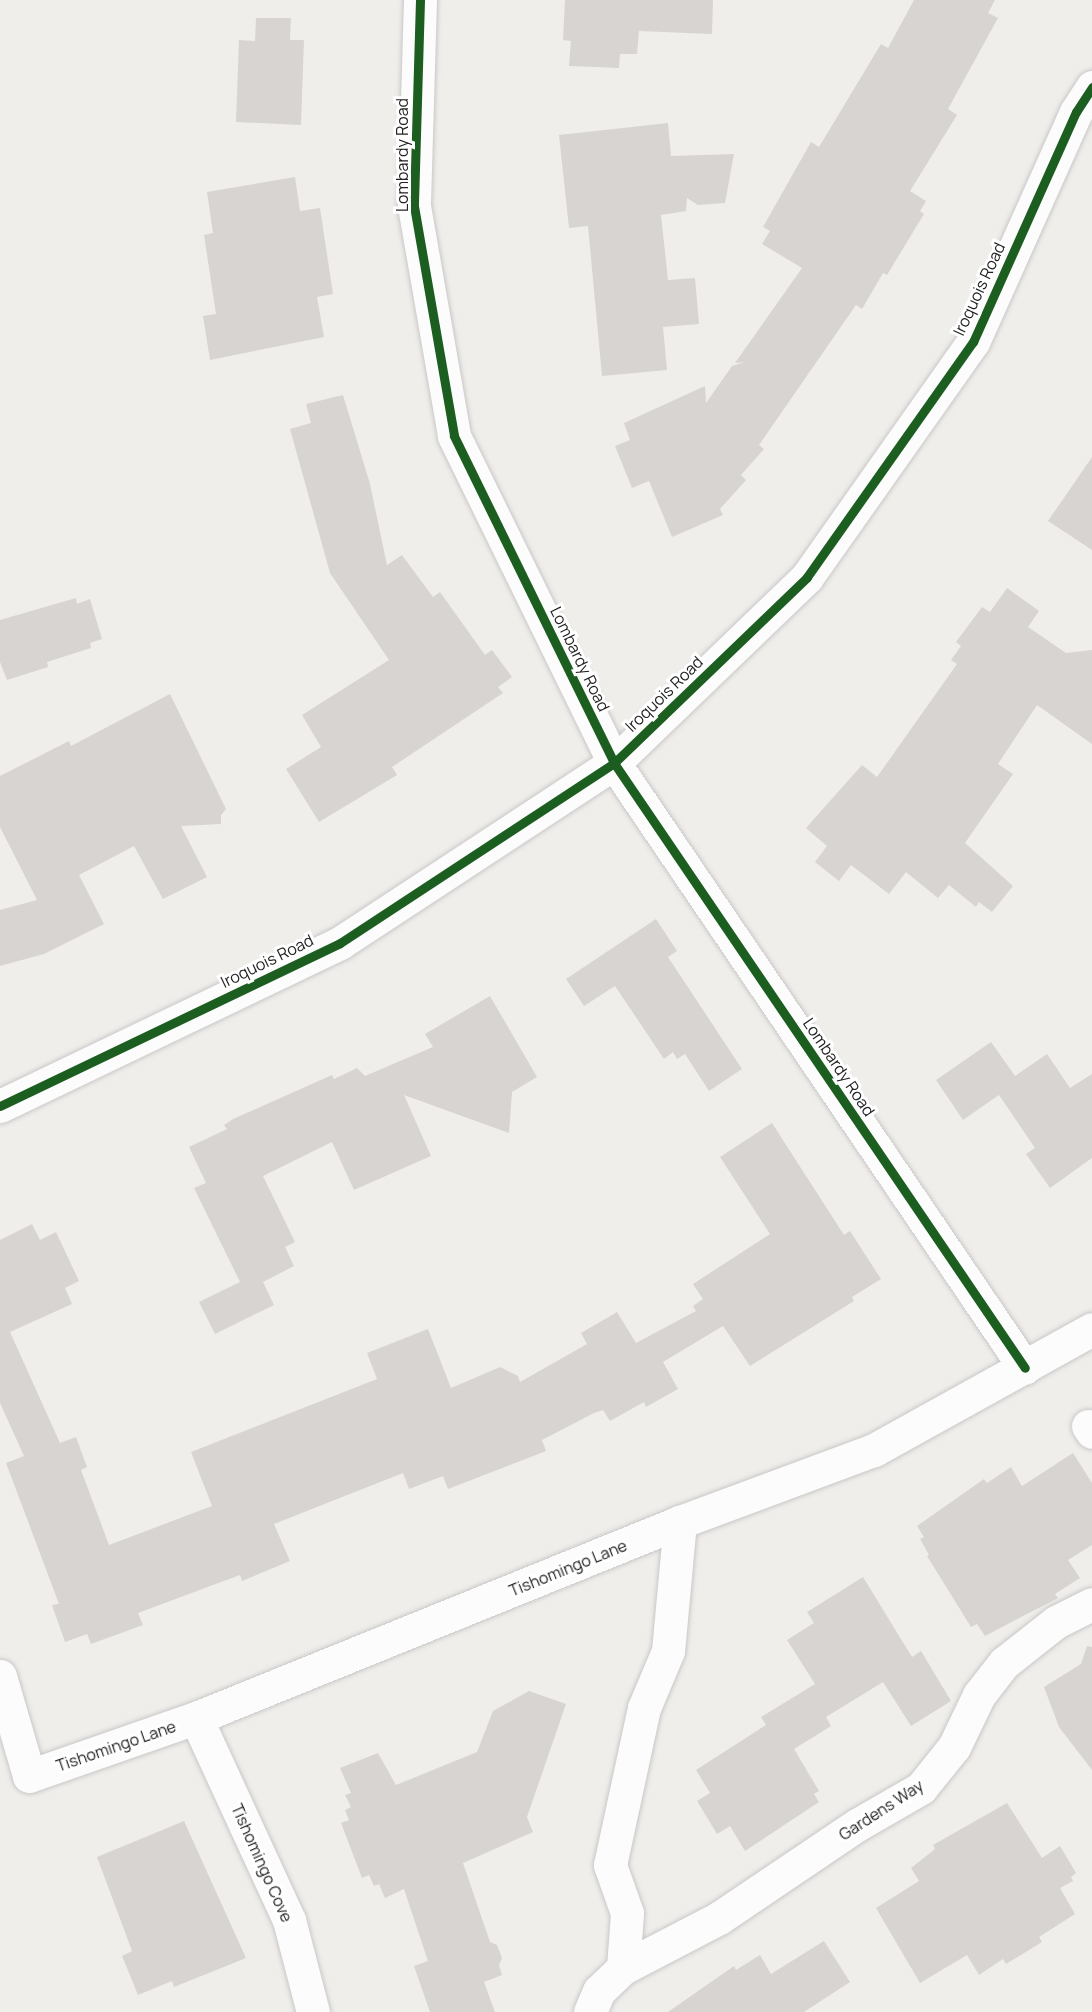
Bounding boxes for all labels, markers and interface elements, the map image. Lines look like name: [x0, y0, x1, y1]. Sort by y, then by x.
street label: Lombardy Road: [392, 98, 412, 212]
street label: Iroquois Road: [949, 239, 1009, 339]
street label: Lombardy Road: [546, 603, 614, 715]
street label: Iroquois Road: [621, 652, 707, 736]
street label: Iroquois Road: [218, 930, 316, 992]
street label: Lombardy Road: [799, 1014, 879, 1120]
street label: Tishomingo Lane: [506, 1536, 630, 1600]
street label: Tishomingo Lane: [54, 1717, 178, 1775]
street label: Gardens Way: [835, 1776, 927, 1844]
street label: Tishomingo Cove: [227, 1801, 297, 1925]

